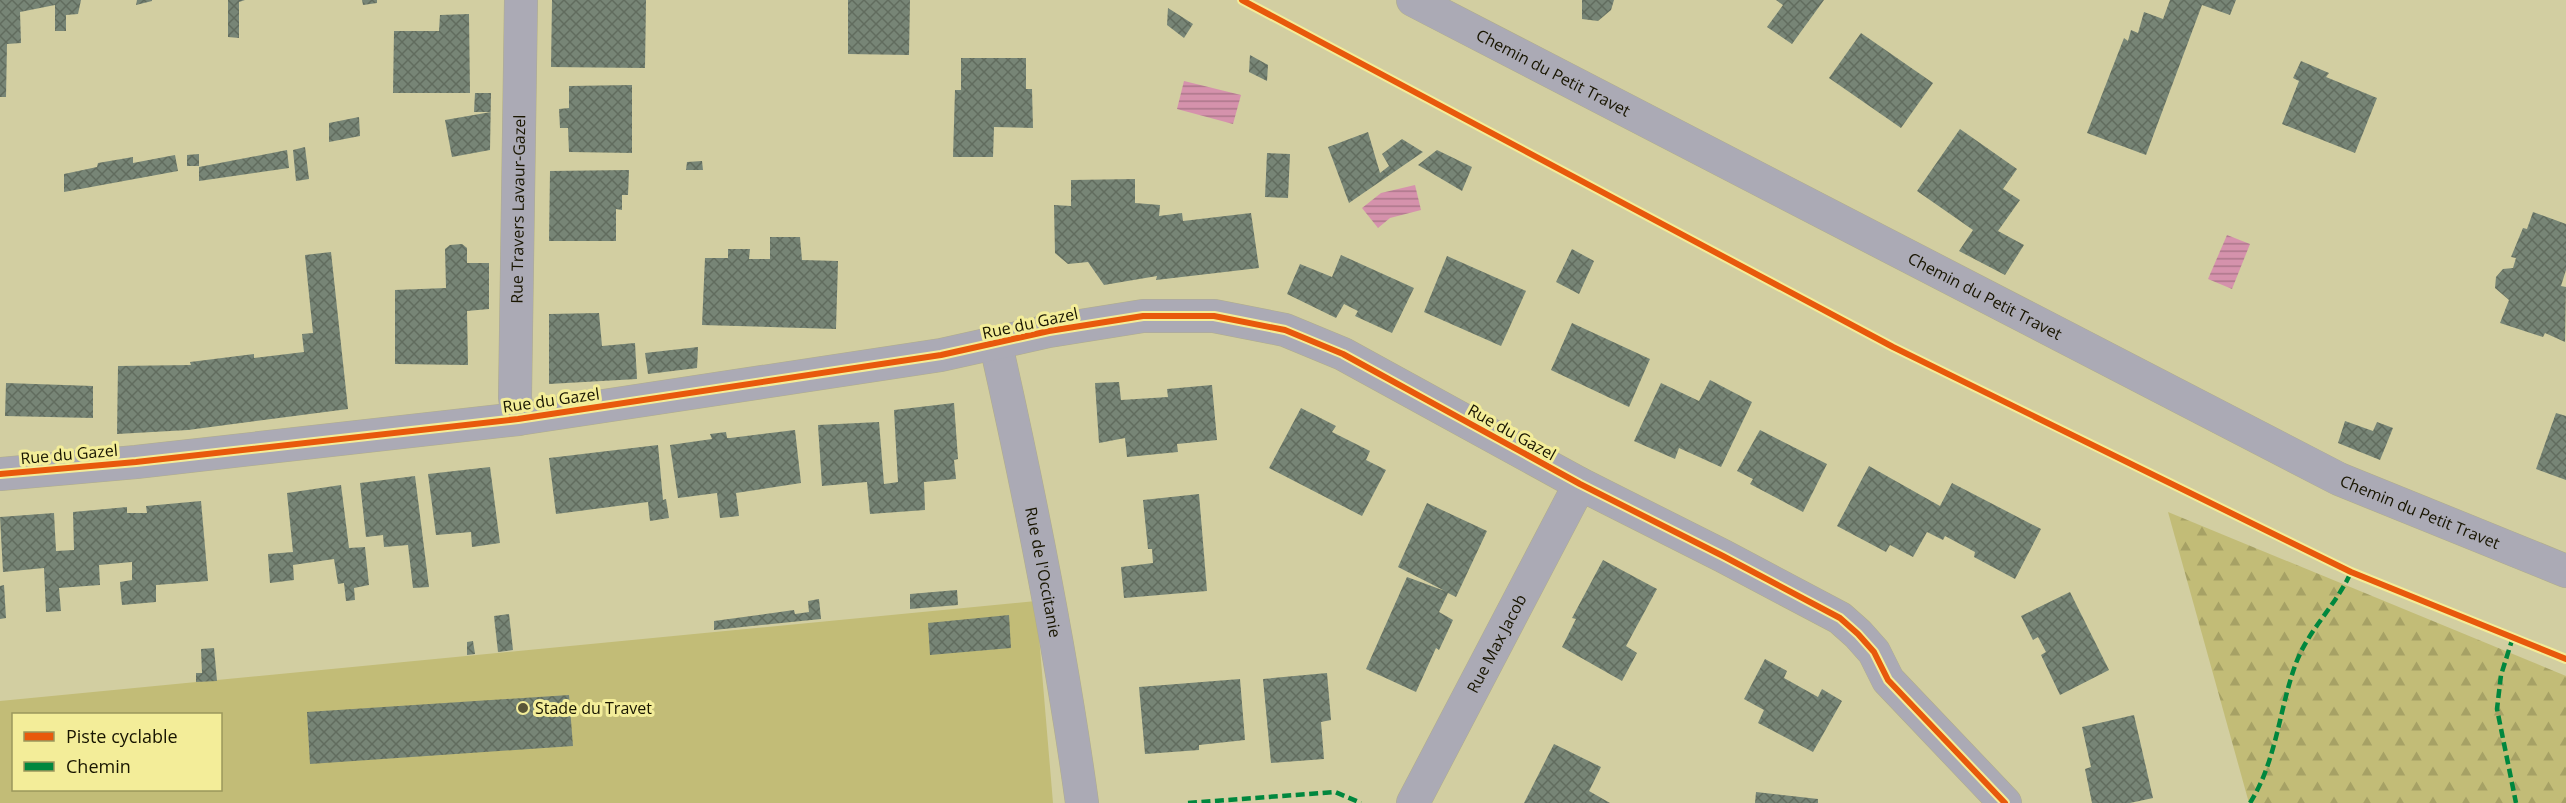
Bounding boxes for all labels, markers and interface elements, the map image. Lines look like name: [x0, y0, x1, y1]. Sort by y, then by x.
street label: Chemin du Petit Travet: [1473, 24, 1634, 122]
street label: Rue Travers Lavaur-Gazel: [505, 115, 530, 304]
street label: Chemin du Petit Travet: [1904, 247, 2066, 345]
street label: Rue du Gazel: [980, 302, 1080, 344]
street label: Rue du Gazel: [501, 382, 601, 418]
street label: Rue du Gazel: [1464, 399, 1560, 465]
street label: Rue du Gazel: [19, 439, 119, 469]
street label: Chemin du Petit Travet: [2337, 470, 2504, 554]
street label: Rue de l'Occitanie: [1020, 505, 1067, 639]
street label: Rue Max Jacob: [1461, 590, 1531, 697]
place label: Stade du Travet: [535, 697, 652, 719]
marker: Stade du Travet: [516, 701, 530, 715]
legend: [12, 713, 222, 791]
text: Piste cyclable: [66, 724, 178, 748]
text: Chemin: [66, 754, 131, 778]

